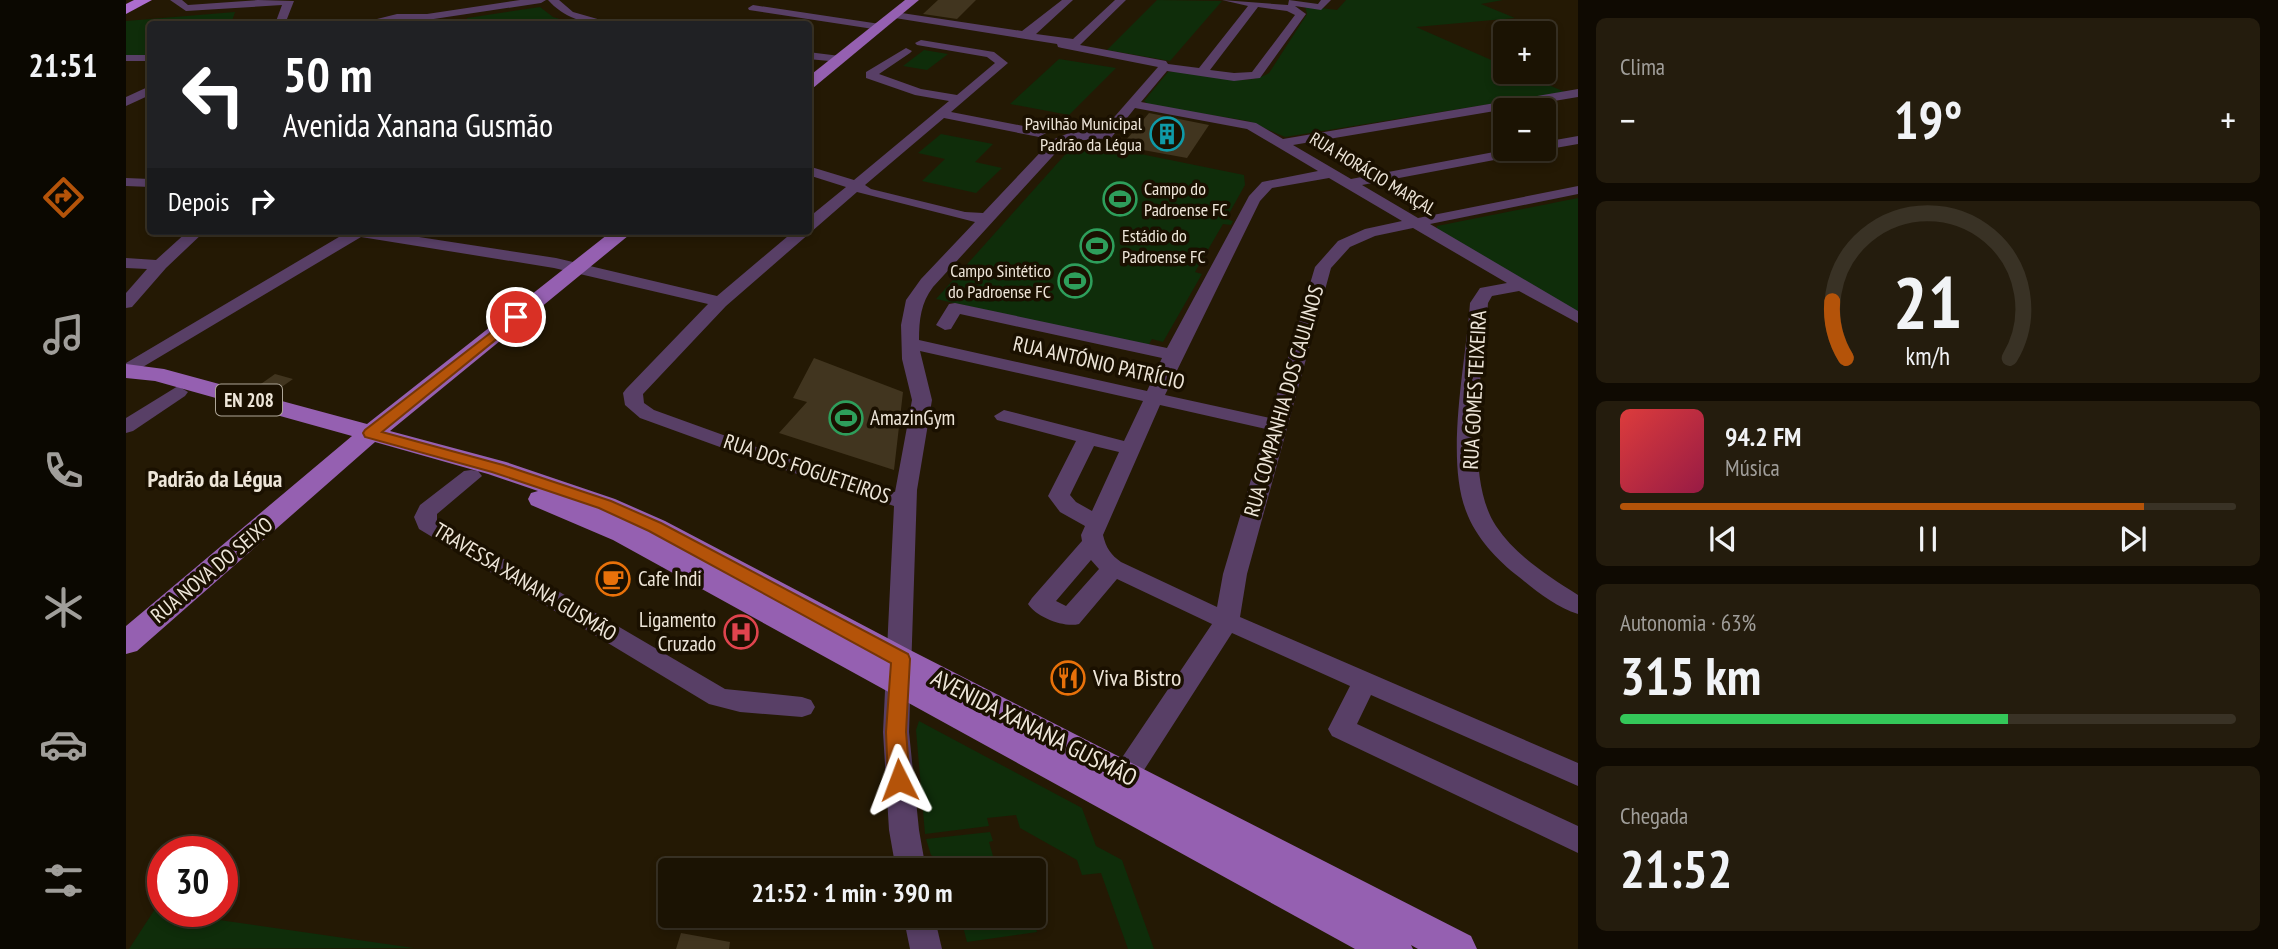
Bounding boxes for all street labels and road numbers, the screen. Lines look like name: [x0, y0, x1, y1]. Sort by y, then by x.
street label: RUA HORÁCIO MARÇAL: [1306, 127, 1441, 221]
street label: RUA COMPANHIA DOS CAULINOS: [1238, 282, 1330, 520]
street label: RUA GOMES TEIXEIRA: [1457, 310, 1492, 470]
street label: RUA ANTÓNIO PATRÍCIO: [1011, 330, 1188, 395]
road number: EN 208: [216, 384, 282, 416]
street label: RUA DOS FOGUETEIROS: [720, 427, 894, 510]
street label: RUA NOVA DO SEIXO: [145, 511, 278, 629]
street label: TRAVESSA XANANA GUSMÃO: [429, 516, 622, 647]
street label: AVENIDA XANANA GUSMÃO: [926, 662, 1142, 793]

